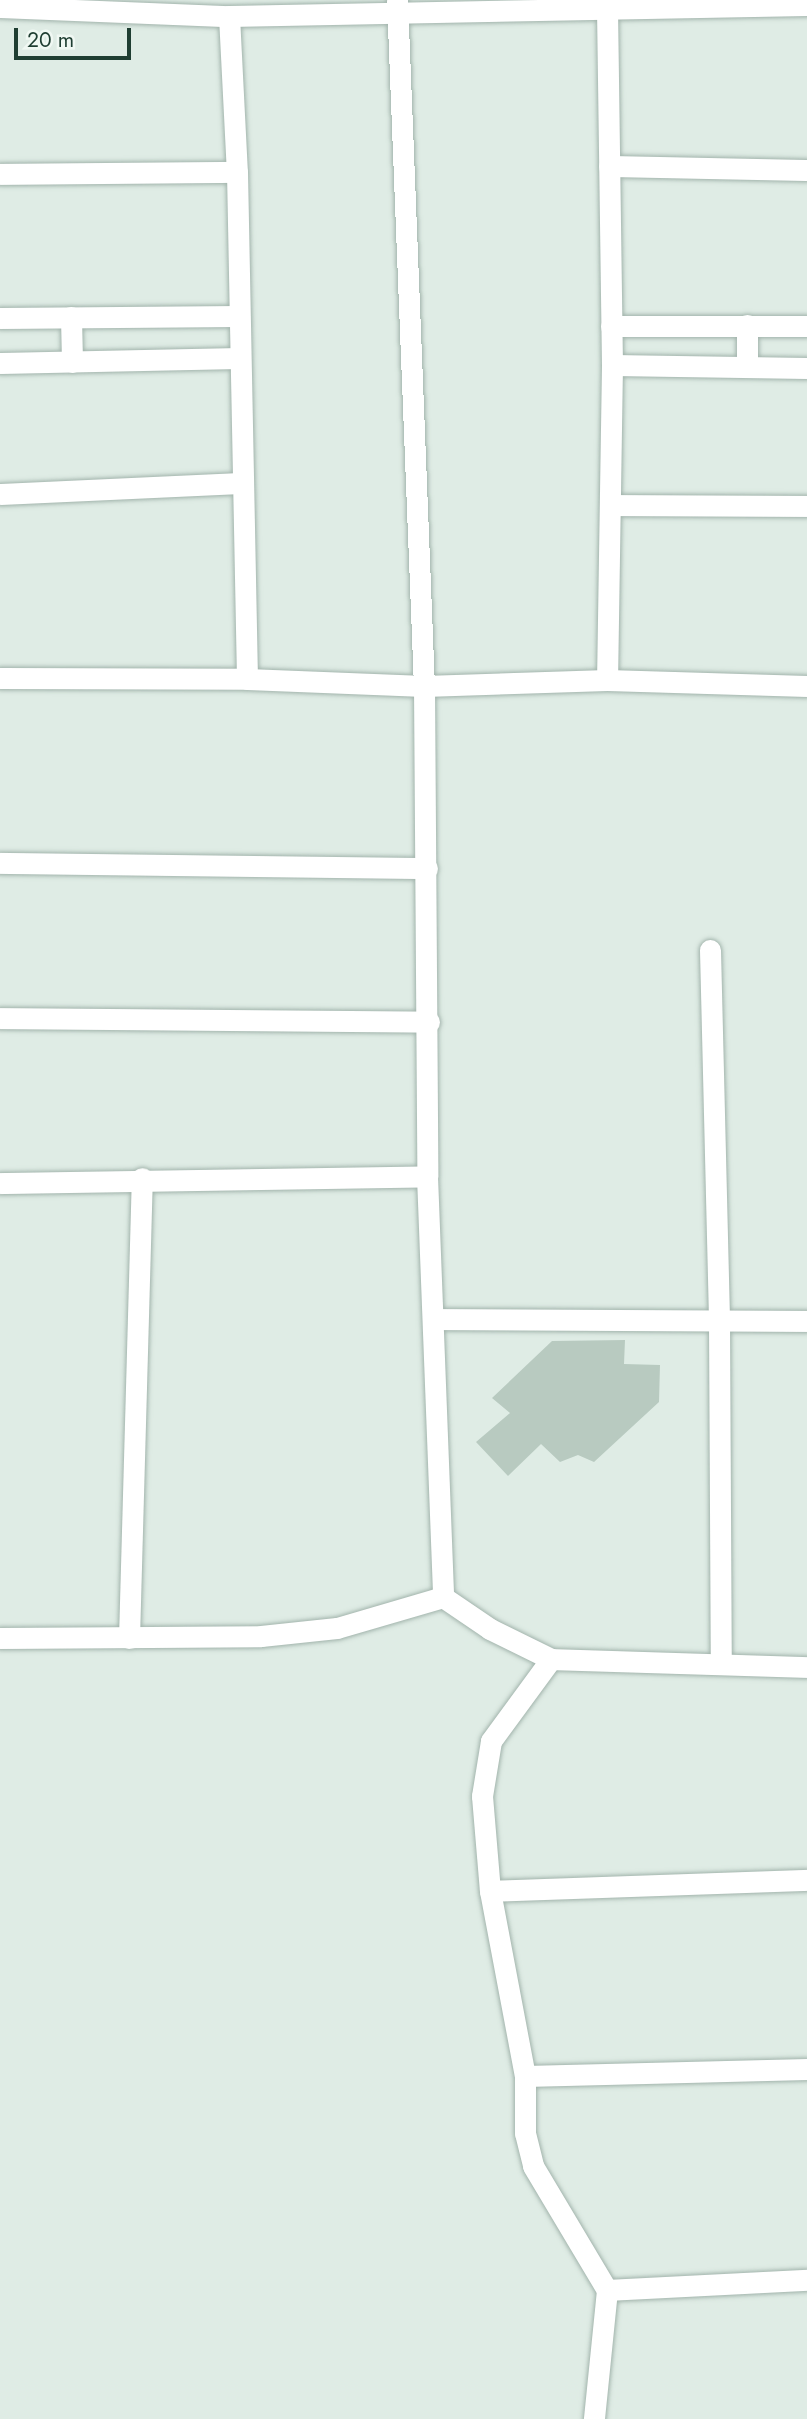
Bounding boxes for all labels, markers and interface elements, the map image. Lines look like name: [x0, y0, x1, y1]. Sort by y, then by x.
scale bar: [18, 14, 135, 58]
text: 20 m: [27, 25, 74, 55]

